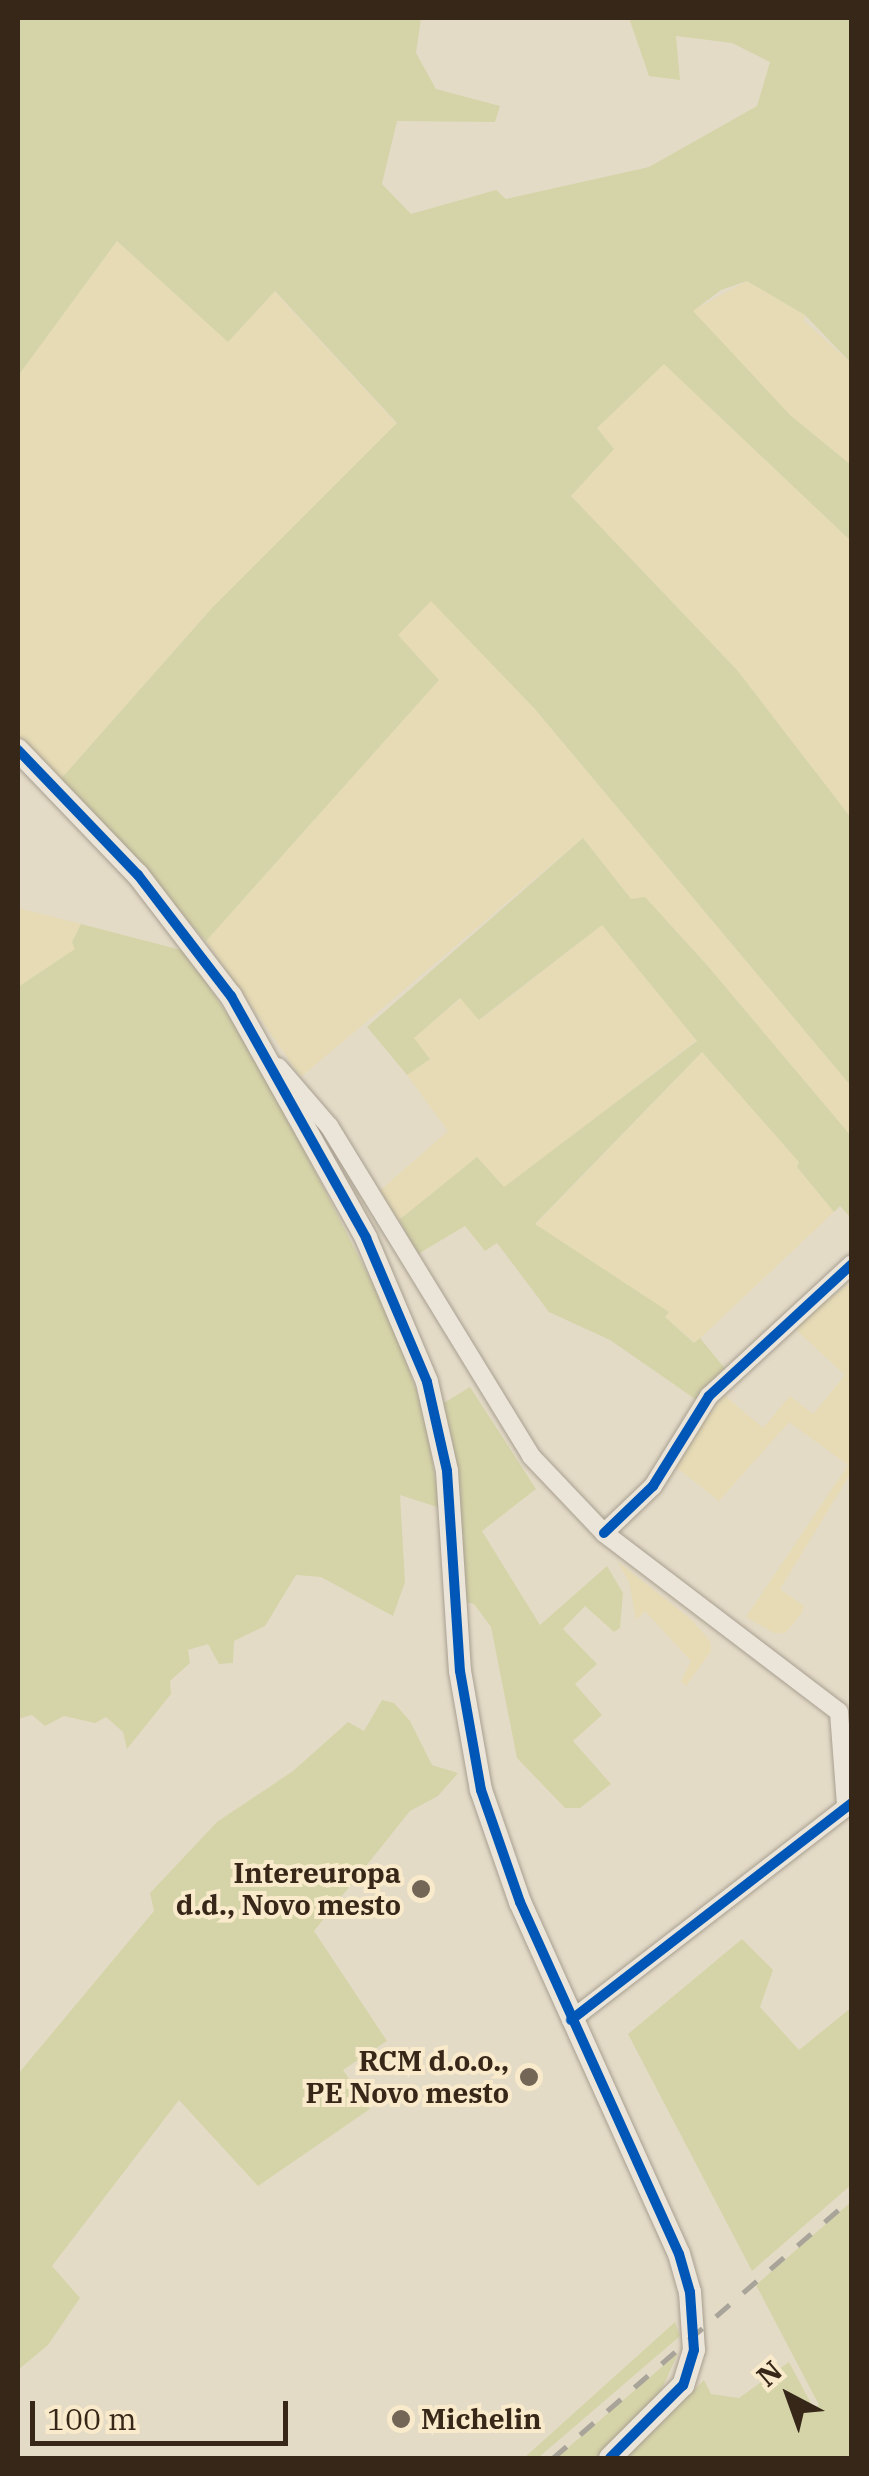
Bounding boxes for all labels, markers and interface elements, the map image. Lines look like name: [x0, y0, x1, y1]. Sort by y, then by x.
place label: Intereuropa d.d., Novo mesto: [176, 1856, 401, 1922]
marker: Intereuropa d.d., Novo mesto: [410, 1878, 432, 1900]
place label: RCM d.o.o., PE Novo mesto: [305, 2044, 509, 2110]
marker: RCM d.o.o., PE Novo mesto: [518, 2066, 540, 2088]
north arrow: [739, 2346, 839, 2446]
text: N: [748, 2352, 789, 2394]
scale bar: [35, 2381, 292, 2443]
text: 100 m: [47, 2399, 137, 2438]
place label: Michelin: [421, 2402, 542, 2436]
marker: Michelin: [390, 2408, 412, 2430]

